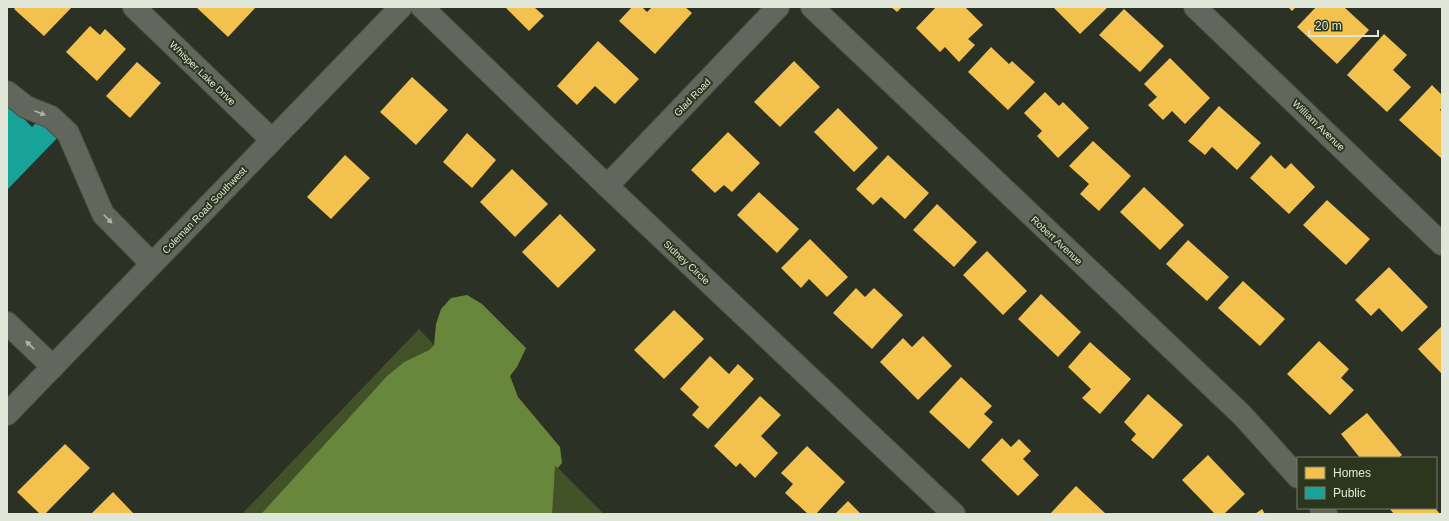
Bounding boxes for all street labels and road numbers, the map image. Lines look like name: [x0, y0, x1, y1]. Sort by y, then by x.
street label: Whisper Lake Drive: [167, 39, 238, 108]
street label: Glad Road: [672, 76, 713, 118]
street label: William Avenue: [1290, 98, 1347, 153]
street label: Coleman Road Southwest: [160, 165, 249, 256]
street label: Robert Avenue: [1029, 214, 1085, 267]
street label: Sidney Circle: [661, 238, 712, 287]

